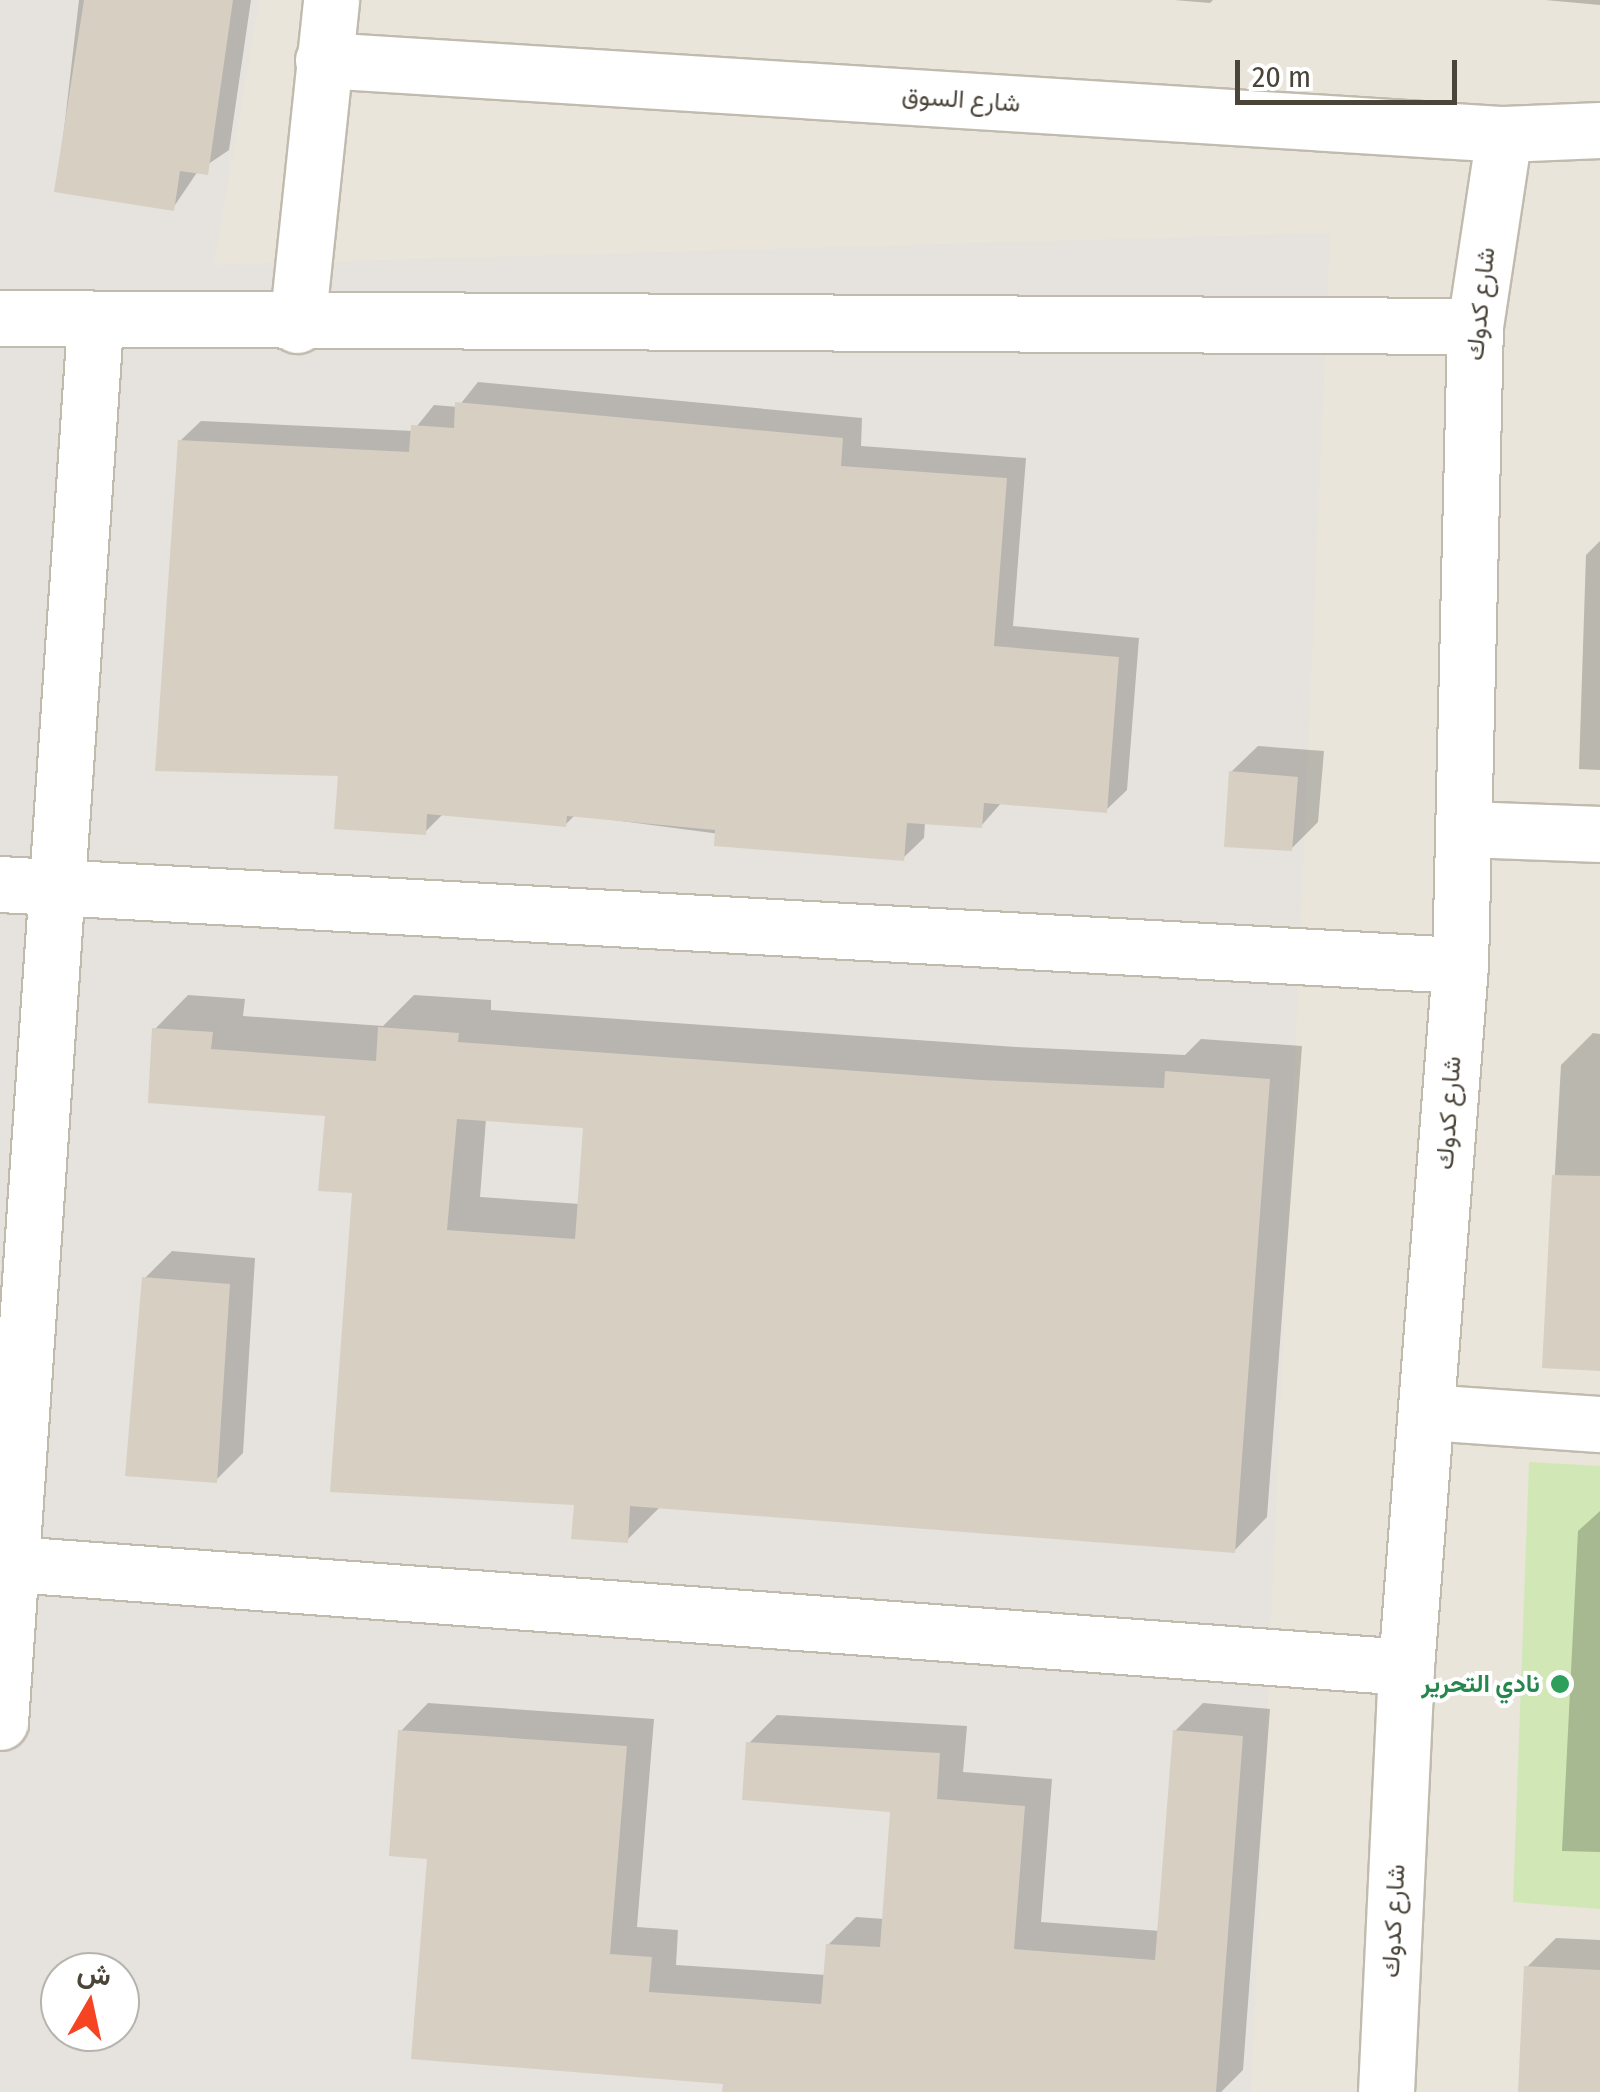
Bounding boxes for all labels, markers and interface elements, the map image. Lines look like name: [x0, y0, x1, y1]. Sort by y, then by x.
scale bar: [1240, 40, 1462, 102]
text: 20 m: [1252, 59, 1311, 95]
street label: شارع السوق: [901, 81, 1021, 119]
street label: شارع كدوك: [1460, 246, 1502, 362]
street label: شارع كدوك: [1430, 1055, 1468, 1171]
place label: نادي التحرير: [1421, 1669, 1540, 1699]
marker: نادي التحرير: [1549, 1673, 1571, 1695]
street label: شارع كدوك: [1376, 1863, 1412, 1979]
north arrow: [40, 1952, 140, 2052]
text: ش: [75, 1955, 114, 1993]

